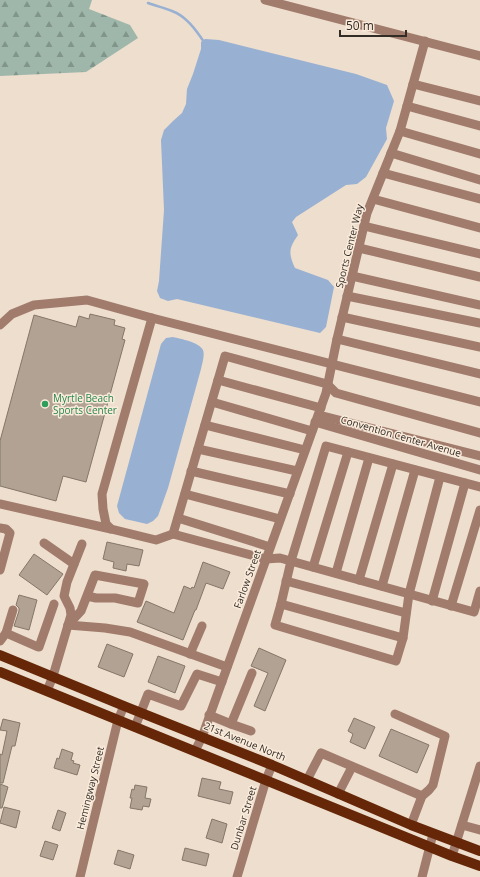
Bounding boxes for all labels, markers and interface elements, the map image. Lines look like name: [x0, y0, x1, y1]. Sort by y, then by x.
scale bar: [340, 12, 406, 38]
text: 50 m: [346, 17, 374, 34]
street label: Sports Center Way: [332, 201, 366, 290]
place label: Myrtle Beach Sports Center: [53, 391, 117, 417]
marker: Myrtle Beach Sports Center: [40, 399, 50, 409]
street label: Convention Center Avenue: [339, 412, 463, 460]
street label: Farlow Street: [230, 547, 264, 610]
street label: 21st Avenue North: [202, 718, 288, 764]
street label: Hemingway Street: [73, 745, 107, 831]
street label: Dunbar Street: [227, 784, 259, 852]

